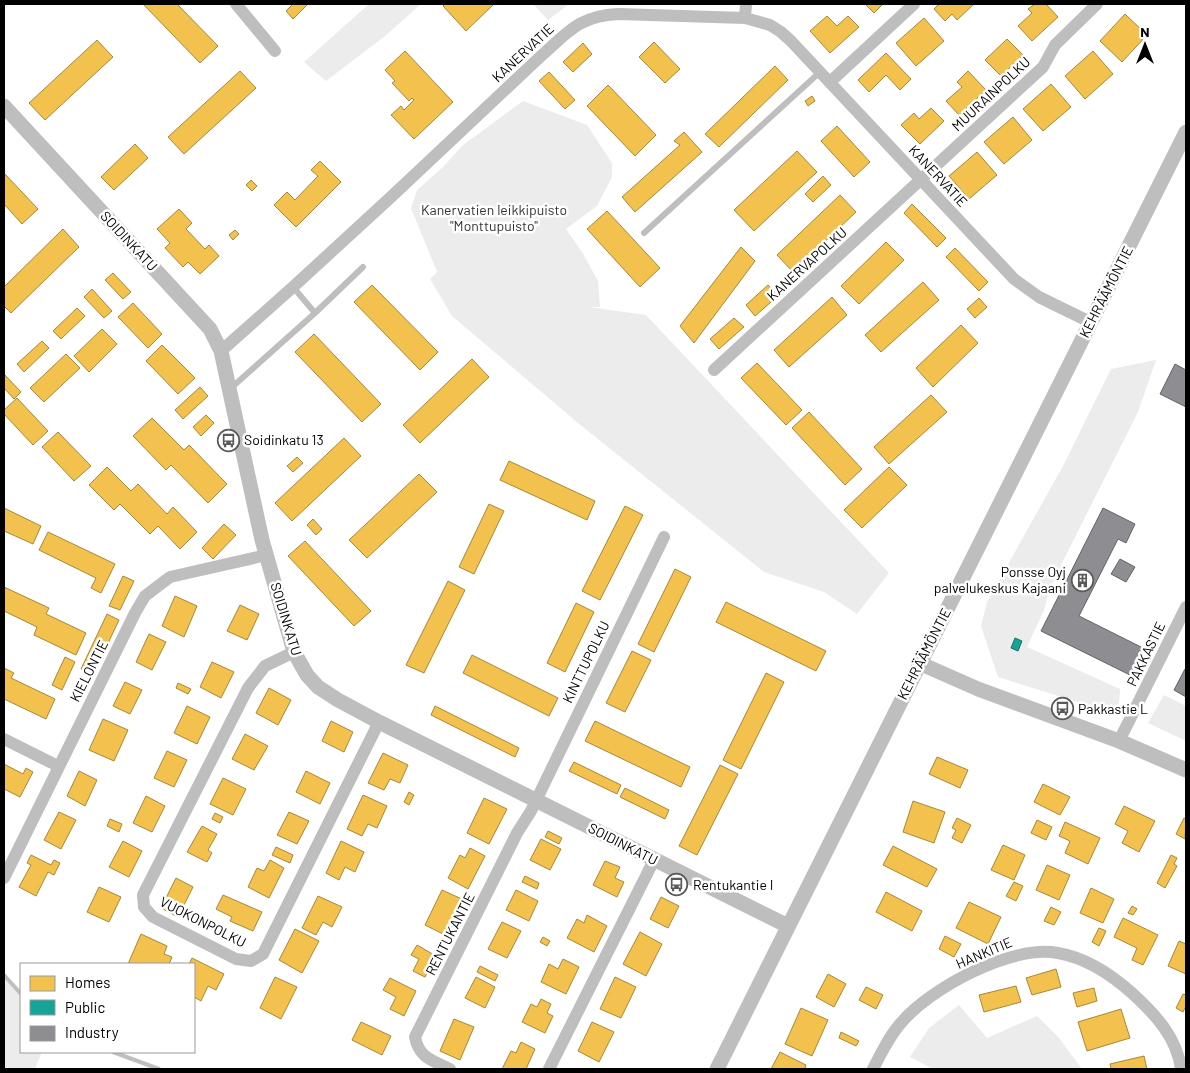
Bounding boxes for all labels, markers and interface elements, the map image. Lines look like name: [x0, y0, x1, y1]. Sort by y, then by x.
street label: KANERVATIE: [488, 20, 557, 86]
north arrow: [1120, 20, 1170, 70]
text: N: [1140, 23, 1150, 40]
street label: MUURAINPOLKU: [948, 53, 1033, 134]
street label: KANERVATIE: [905, 141, 971, 210]
park label: Kanervatien leikkipuisto "Monttupuisto": [421, 201, 567, 234]
street label: SOIDINKATU: [97, 207, 161, 274]
street label: KANERVAPOLKU: [763, 223, 850, 304]
street label: KEHRÄÄMÖNTIE: [1075, 243, 1136, 340]
bus stop icon: Soidinkatu 13: [216, 428, 240, 452]
place label: Soidinkatu 13: [244, 431, 324, 448]
place label: Ponsse Oyj palvelukeskus Kajaani: [934, 563, 1066, 596]
building icon: Ponsse Oyj palvelukeskus Kajaani: [1070, 568, 1094, 592]
street label: SOIDINKATU: [267, 580, 306, 658]
street label: KEHRÄÄMÖNTIE: [893, 605, 954, 702]
street label: KINTTUPOLKU: [558, 618, 613, 706]
street label: PAKKASTIE: [1123, 619, 1169, 689]
street label: KIELONTIE: [66, 637, 111, 704]
bus stop icon: Pakkastie L: [1050, 697, 1074, 721]
place label: Pakkastie L: [1078, 700, 1148, 717]
street label: SOIDINKATU: [586, 819, 661, 868]
bus stop icon: Rentukantie I: [665, 873, 689, 897]
place label: Rentukantie I: [693, 876, 773, 893]
street label: RENTUKANTIE: [421, 890, 478, 978]
street label: VUOKONPOLKU: [157, 892, 249, 951]
street label: HANKITIE: [953, 933, 1014, 972]
legend: [20, 963, 195, 1053]
text: Homes: [65, 973, 110, 991]
text: Public: [65, 998, 105, 1016]
text: Industry: [65, 1023, 119, 1041]

